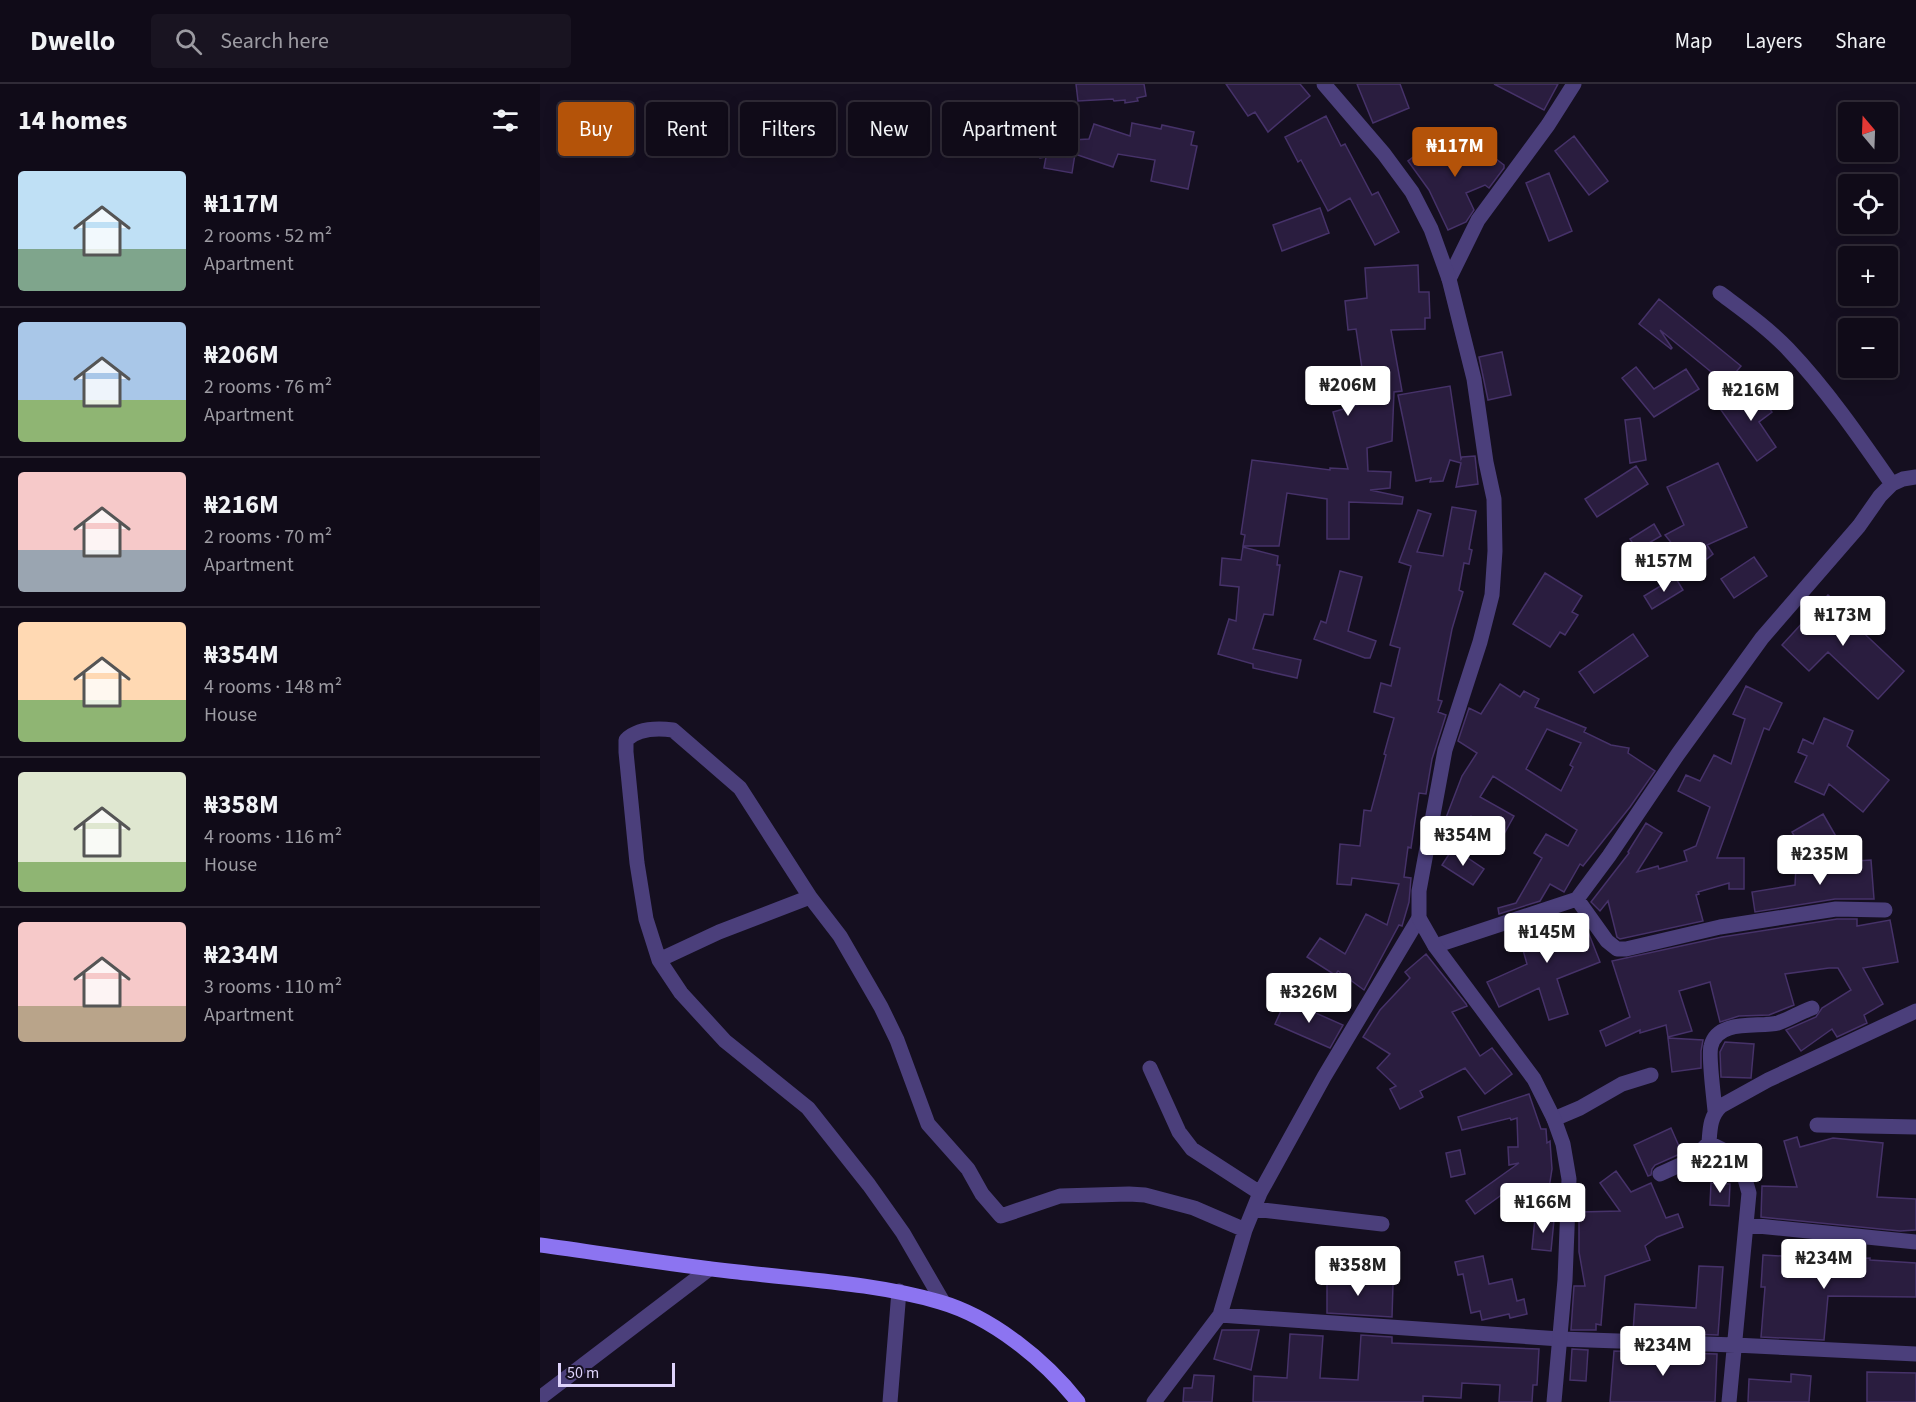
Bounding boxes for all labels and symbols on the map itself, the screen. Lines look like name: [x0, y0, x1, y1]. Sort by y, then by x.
north arrow: [1838, 102, 1898, 162]
pin: ₦117M: [1413, 127, 1497, 178]
pin: ₦206M: [1306, 366, 1390, 417]
pin: ₦216M: [1709, 371, 1793, 422]
pin: ₦157M: [1622, 542, 1706, 593]
pin: ₦173M: [1801, 596, 1885, 647]
pin: ₦354M: [1421, 816, 1505, 867]
pin: ₦235M: [1778, 835, 1862, 886]
pin: ₦145M: [1505, 913, 1589, 964]
pin: ₦326M: [1267, 973, 1351, 1024]
pin: ₦221M: [1678, 1143, 1762, 1194]
pin: ₦166M: [1501, 1183, 1585, 1234]
pin: ₦234M: [1782, 1239, 1866, 1290]
pin: ₦358M: [1316, 1246, 1400, 1297]
pin: ₦234M: [1621, 1326, 1705, 1377]
scale bar: [558, 1360, 675, 1388]

